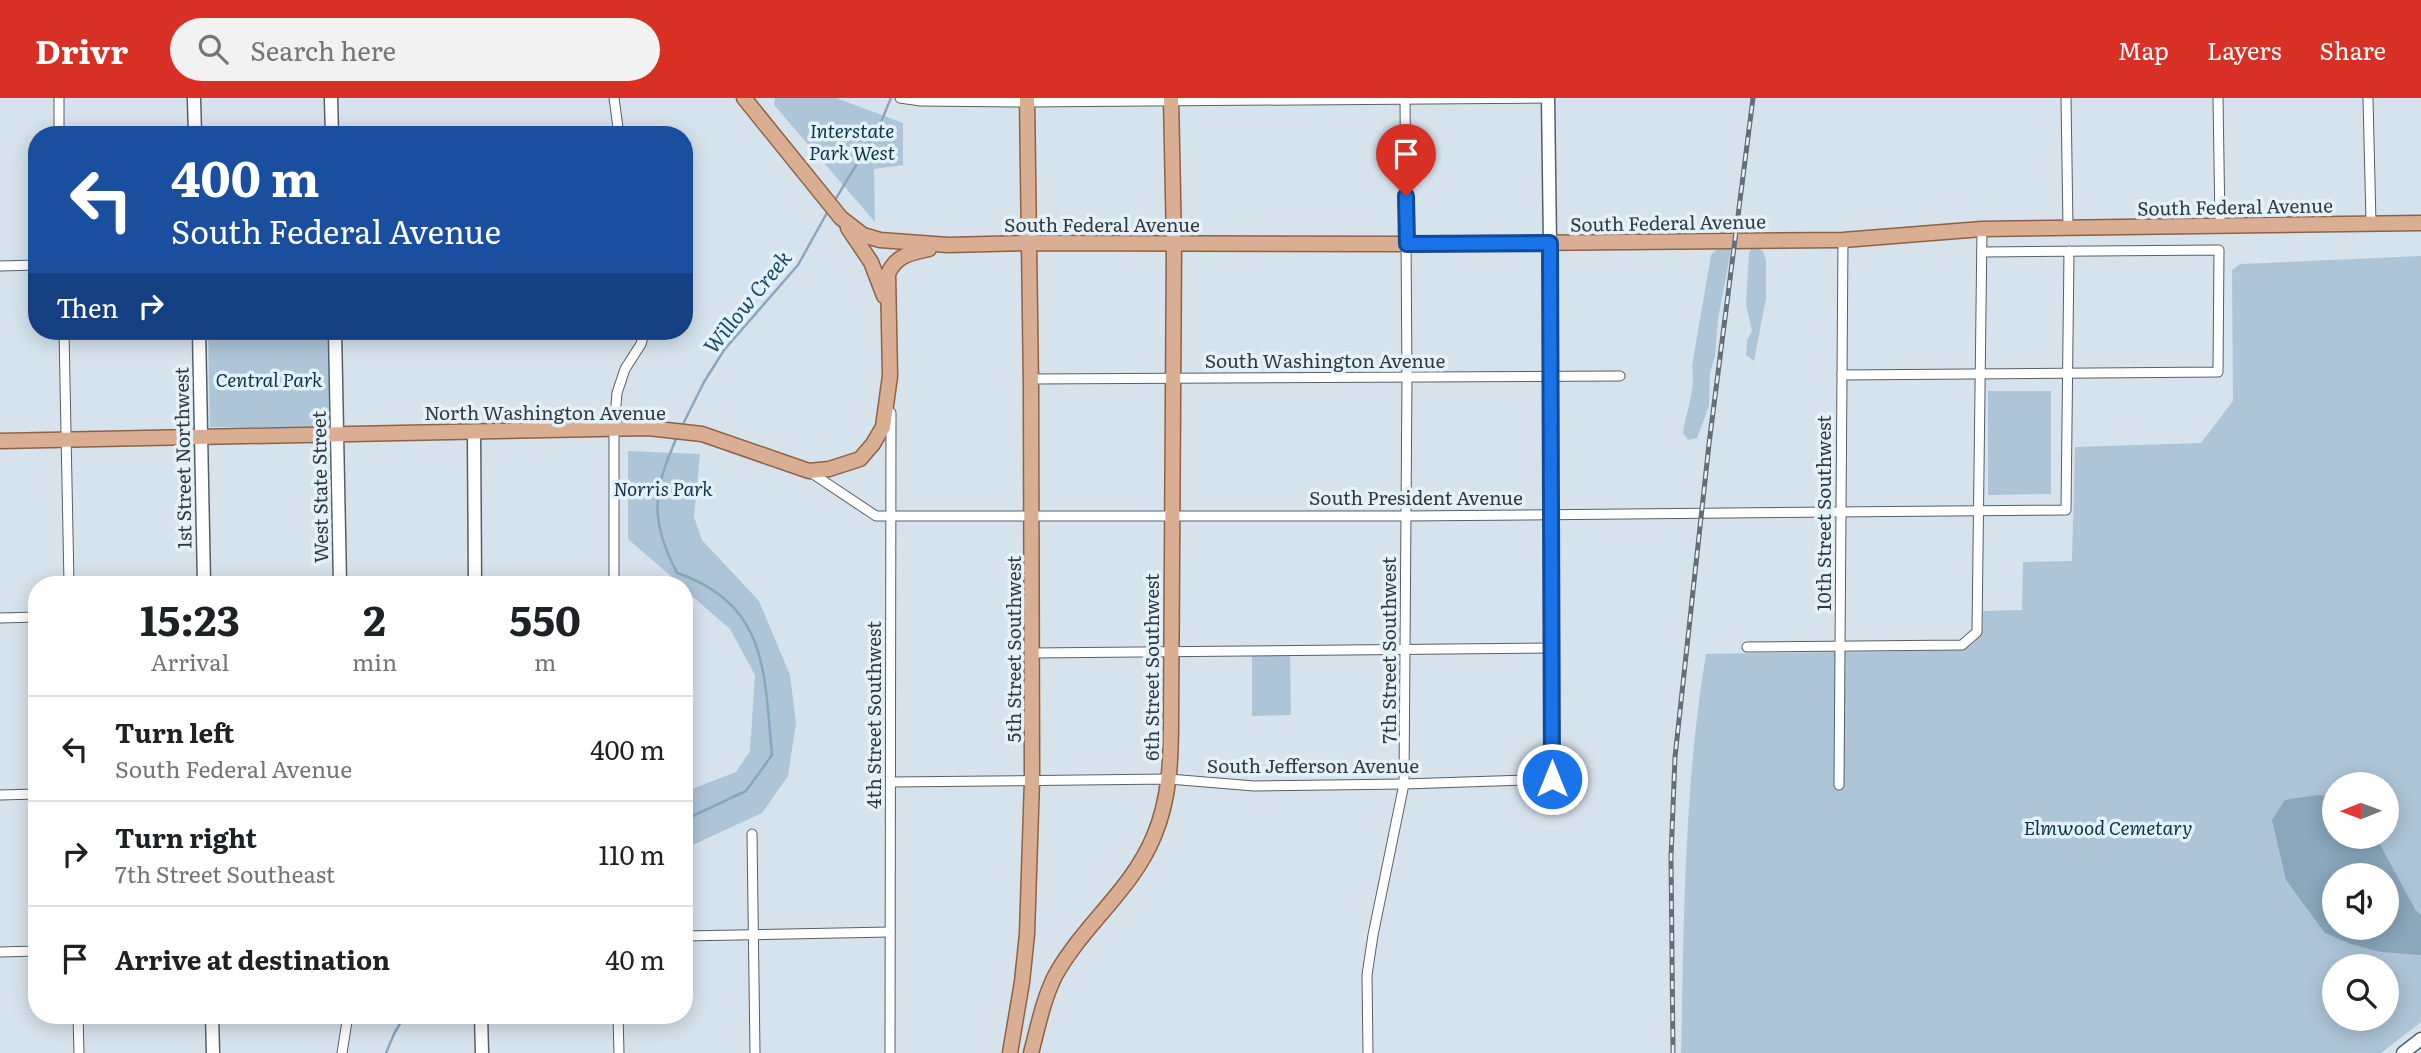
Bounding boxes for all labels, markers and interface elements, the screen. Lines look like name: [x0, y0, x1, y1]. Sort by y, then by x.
search box: [170, 18, 660, 81]
text: Drivr: [35, 25, 128, 74]
icon: search: [194, 30, 232, 68]
text: Search here: [250, 30, 396, 69]
text: Map: [2118, 32, 2169, 67]
text: Layers: [2207, 32, 2281, 67]
text: Share: [2319, 32, 2386, 67]
park label: Interstate Park West: [809, 116, 896, 166]
pin: [1376, 124, 1436, 196]
icon: arrive: [1387, 135, 1425, 173]
text: 400 m: [171, 139, 320, 212]
icon: left: [56, 154, 147, 245]
street label: South Federal Avenue: [2137, 190, 2333, 222]
text: South Federal Avenue: [171, 206, 501, 254]
street label: South Federal Avenue: [1570, 206, 1766, 238]
street label: South Federal Avenue: [1004, 210, 1200, 238]
water label: Willow Creek: [695, 242, 798, 359]
text: Then: [56, 287, 118, 326]
icon: right: [132, 287, 170, 325]
street label: South Washington Avenue: [1205, 346, 1446, 374]
park label: Central Park: [215, 365, 323, 393]
street label: 1st Street Northwest: [166, 367, 198, 549]
street label: North Washington Avenue: [424, 398, 666, 426]
street label: West State Street: [304, 410, 334, 563]
street label: 10th Street Southwest: [1809, 415, 1837, 611]
park label: Norris Park: [613, 474, 713, 502]
street label: South President Avenue: [1309, 483, 1523, 511]
street label: 5th Street Southwest: [999, 555, 1027, 743]
street label: 7th Street Southwest: [1374, 556, 1402, 744]
street label: 6th Street Southwest: [1137, 573, 1165, 761]
text: 15:23: [140, 587, 240, 649]
text: 2: [363, 587, 386, 649]
text: 550: [509, 587, 581, 649]
street label: 4th Street Southwest: [859, 621, 887, 809]
text: Arrival: [151, 644, 229, 678]
text: min: [352, 644, 397, 678]
text: m: [534, 644, 556, 678]
text: Turn left: [115, 712, 234, 751]
text: 400 m: [590, 729, 665, 768]
icon: left: [56, 730, 94, 768]
position arrow: [1515, 742, 1589, 816]
text: South Federal Avenue: [115, 751, 352, 785]
street label: South Jefferson Avenue: [1207, 751, 1419, 779]
north arrow: [2322, 772, 2399, 849]
map controls: [2322, 772, 2399, 1031]
park label: Elmwood Cemetary: [2024, 813, 2192, 841]
text: Turn right: [115, 817, 257, 856]
text: 110 m: [598, 834, 665, 873]
icon: right: [56, 835, 94, 873]
text: 7th Street Southeast: [115, 856, 335, 890]
button: sound: [2322, 863, 2399, 940]
text: Arrive at destination: [115, 939, 390, 978]
text: 40 m: [605, 939, 665, 978]
icon: arrive: [56, 940, 94, 978]
button: search: [2322, 954, 2399, 1031]

